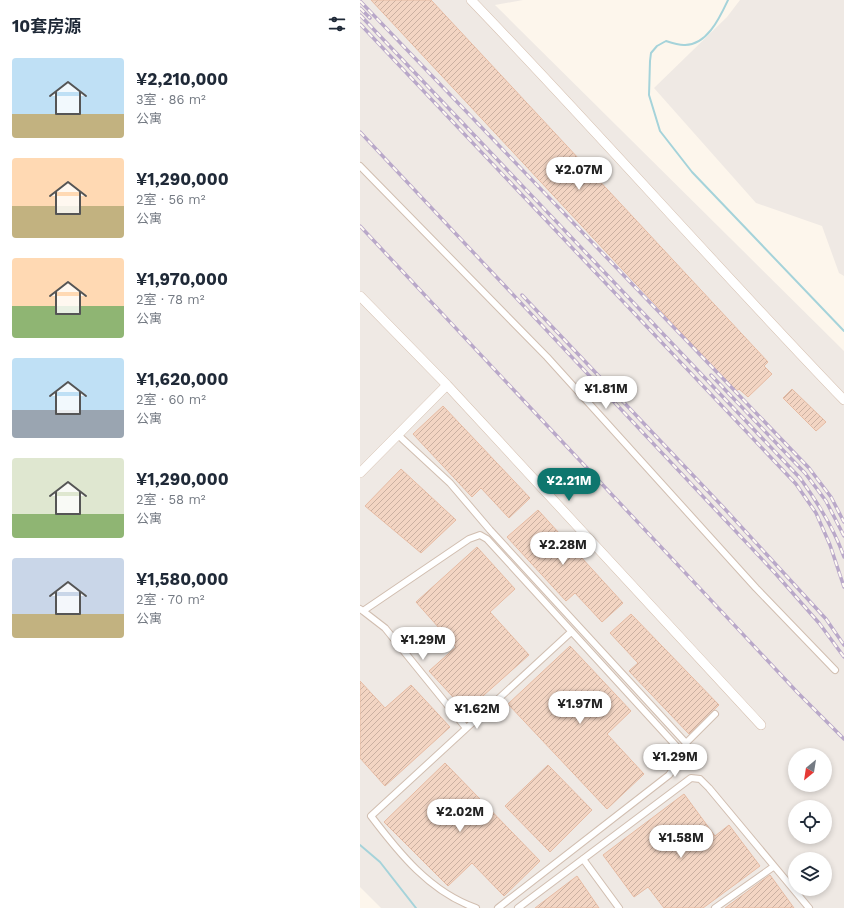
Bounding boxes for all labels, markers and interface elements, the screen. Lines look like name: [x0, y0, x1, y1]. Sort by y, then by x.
icon: filters: [326, 13, 348, 35]
text: 10套房源: [12, 16, 81, 36]
text: ¥2,210,000: [136, 69, 228, 89]
icon: home: [44, 74, 92, 122]
text: 3室 · 86 m²: [136, 92, 206, 107]
text: 公寓: [136, 111, 162, 126]
pin: ¥2.07M: [546, 157, 612, 191]
text: ¥2.07M: [555, 162, 603, 177]
text: ¥1,290,000: [136, 169, 229, 189]
icon: home: [44, 174, 92, 222]
text: 2室 · 56 m²: [136, 192, 205, 207]
text: 公寓: [136, 211, 162, 226]
text: ¥1,970,000: [136, 269, 228, 289]
icon: home: [44, 274, 92, 322]
text: 2室 · 78 m²: [136, 292, 204, 307]
text: 公寓: [136, 311, 162, 326]
text: ¥1,620,000: [136, 369, 228, 389]
icon: home: [44, 374, 92, 422]
pin: ¥1.81M: [573, 376, 639, 410]
text: ¥1.81M: [584, 381, 628, 396]
text: 2室 · 60 m²: [136, 392, 206, 407]
text: 公寓: [136, 411, 162, 426]
pin: ¥2.21M: [536, 468, 602, 502]
text: ¥1,290,000: [136, 469, 229, 489]
text: ¥2.21M: [546, 473, 592, 488]
icon: home: [44, 474, 92, 522]
text: 2室 · 58 m²: [136, 492, 206, 507]
text: 公寓: [136, 511, 162, 526]
pin: ¥2.28M: [530, 532, 596, 566]
text: ¥2.28M: [539, 537, 587, 552]
text: ¥1,580,000: [136, 569, 229, 589]
icon: home: [44, 574, 92, 622]
text: 2室 · 70 m²: [136, 592, 205, 607]
text: 公寓: [136, 611, 162, 626]
pin: ¥1.29M: [390, 627, 456, 661]
text: ¥1.29M: [400, 632, 446, 647]
pin: ¥1.97M: [547, 691, 613, 725]
pin: ¥1.62M: [444, 696, 510, 730]
text: ¥1.97M: [557, 696, 603, 711]
text: ¥1.62M: [454, 701, 500, 716]
pin: ¥1.29M: [642, 744, 708, 778]
north arrow: [788, 748, 832, 792]
map controls: [788, 748, 832, 896]
text: ¥1.29M: [652, 749, 698, 764]
pin: ¥2.02M: [427, 799, 493, 833]
button: locate: [788, 800, 832, 844]
text: ¥2.02M: [436, 804, 484, 819]
pin: ¥1.58M: [648, 825, 714, 859]
text: ¥1.58M: [658, 830, 704, 845]
button: layers: [788, 852, 832, 896]

